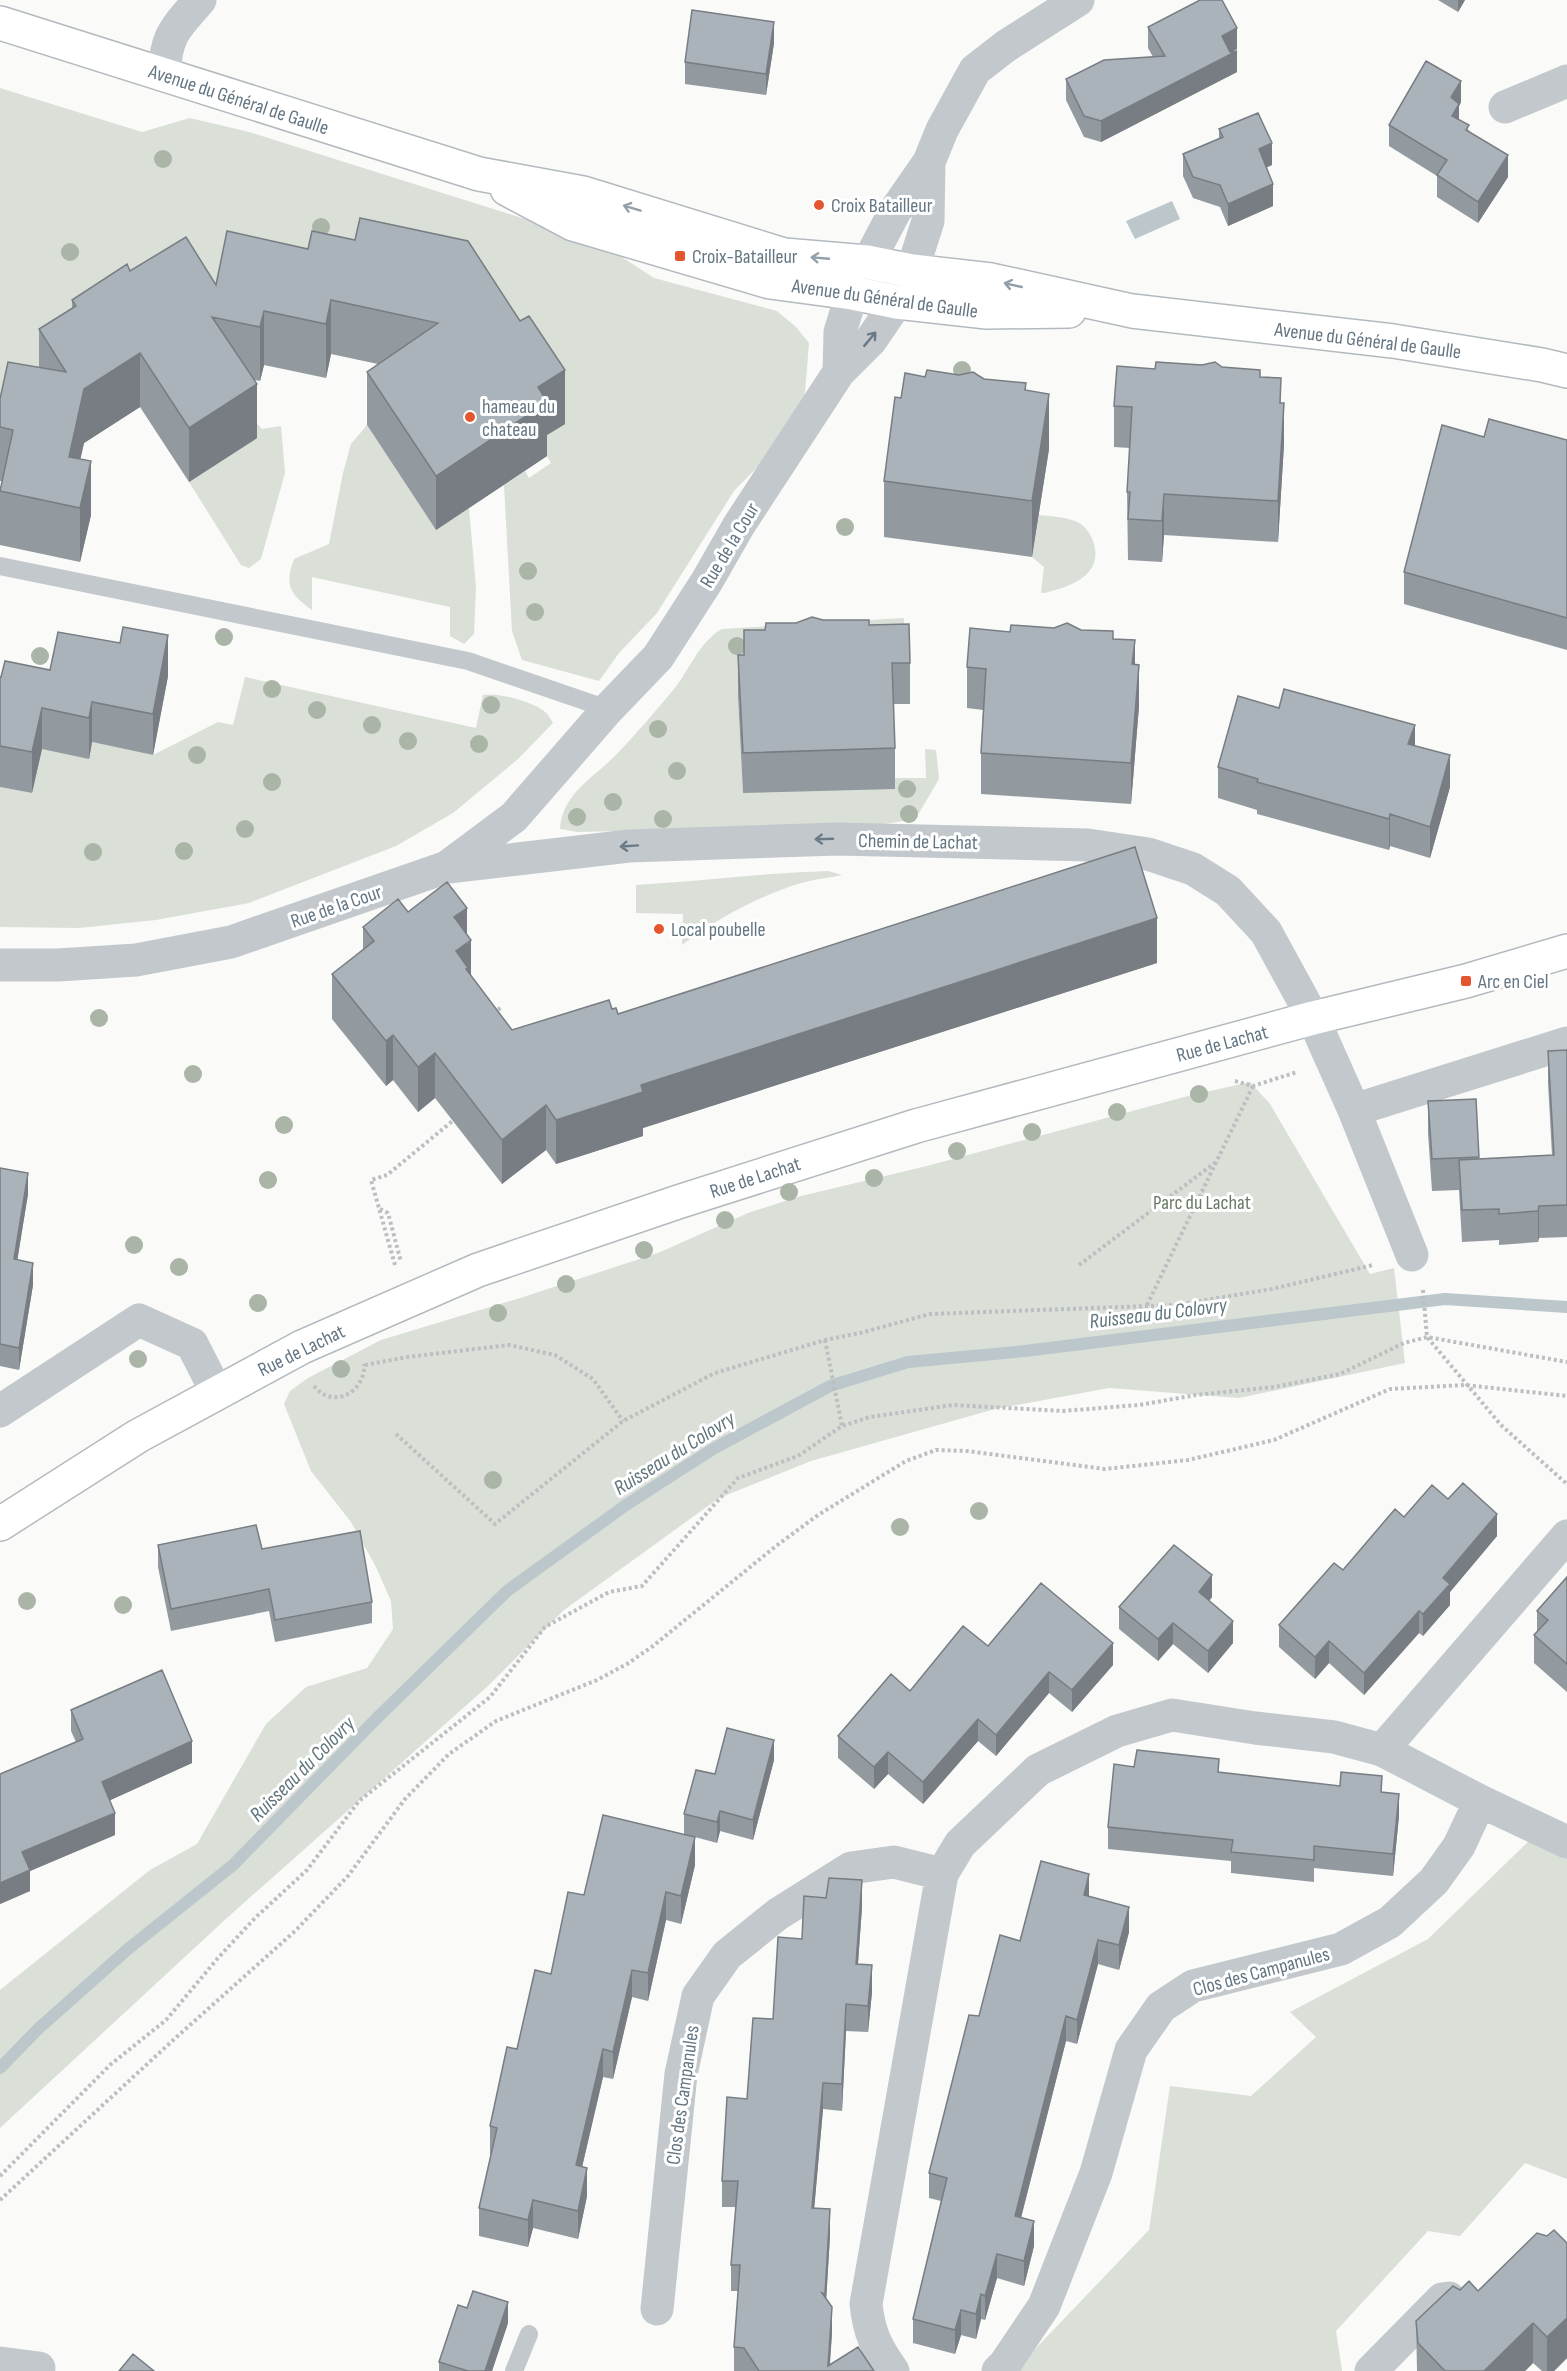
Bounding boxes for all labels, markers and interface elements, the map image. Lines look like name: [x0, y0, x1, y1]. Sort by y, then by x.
street label: Avenue du Général de Gaulle: [145, 59, 332, 140]
place label: Croix Batailleur: [831, 194, 933, 218]
marker: Croix Batailleur: [812, 198, 826, 212]
one-way arrow: [623, 202, 642, 213]
place label: Croix-Batailleur: [692, 245, 798, 269]
marker: Croix-Batailleur: [673, 249, 687, 263]
one-way arrow: [811, 252, 831, 263]
street label: Avenue du Général de Gaulle: [789, 274, 979, 324]
one-way arrow: [1004, 279, 1023, 290]
street label: Avenue du Général de Gaulle: [1272, 318, 1462, 364]
one-way arrow: [863, 332, 877, 347]
place label: hameau du chateau: [482, 395, 555, 442]
marker: hameau du chateau: [463, 410, 477, 424]
street label: Rue de la Cour: [695, 498, 765, 592]
street label: Chemin de Lachat: [858, 829, 978, 855]
one-way arrow: [815, 834, 835, 845]
one-way arrow: [620, 841, 640, 852]
street label: Rue de la Cour: [288, 880, 385, 934]
place label: Local poubelle: [671, 918, 766, 942]
marker: Local poubelle: [652, 922, 666, 936]
place label: Arc en Ciel: [1477, 970, 1549, 994]
marker: Arc en Ciel: [1459, 974, 1473, 988]
street label: Rue de Lachat: [1174, 1020, 1271, 1068]
street label: Rue de Lachat: [707, 1152, 804, 1204]
park label: Parc du Lachat: [1153, 1191, 1251, 1215]
water label: Ruisseau du Colovry: [1088, 1293, 1229, 1334]
street label: Rue de Lachat: [254, 1320, 349, 1382]
water label: Ruisseau du Colovry: [609, 1406, 740, 1501]
water label: Ruisseau du Colovry: [245, 1711, 361, 1827]
street label: Clos des Campanules: [1190, 1942, 1332, 2002]
street label: Clos des Campanules: [661, 2024, 705, 2166]

